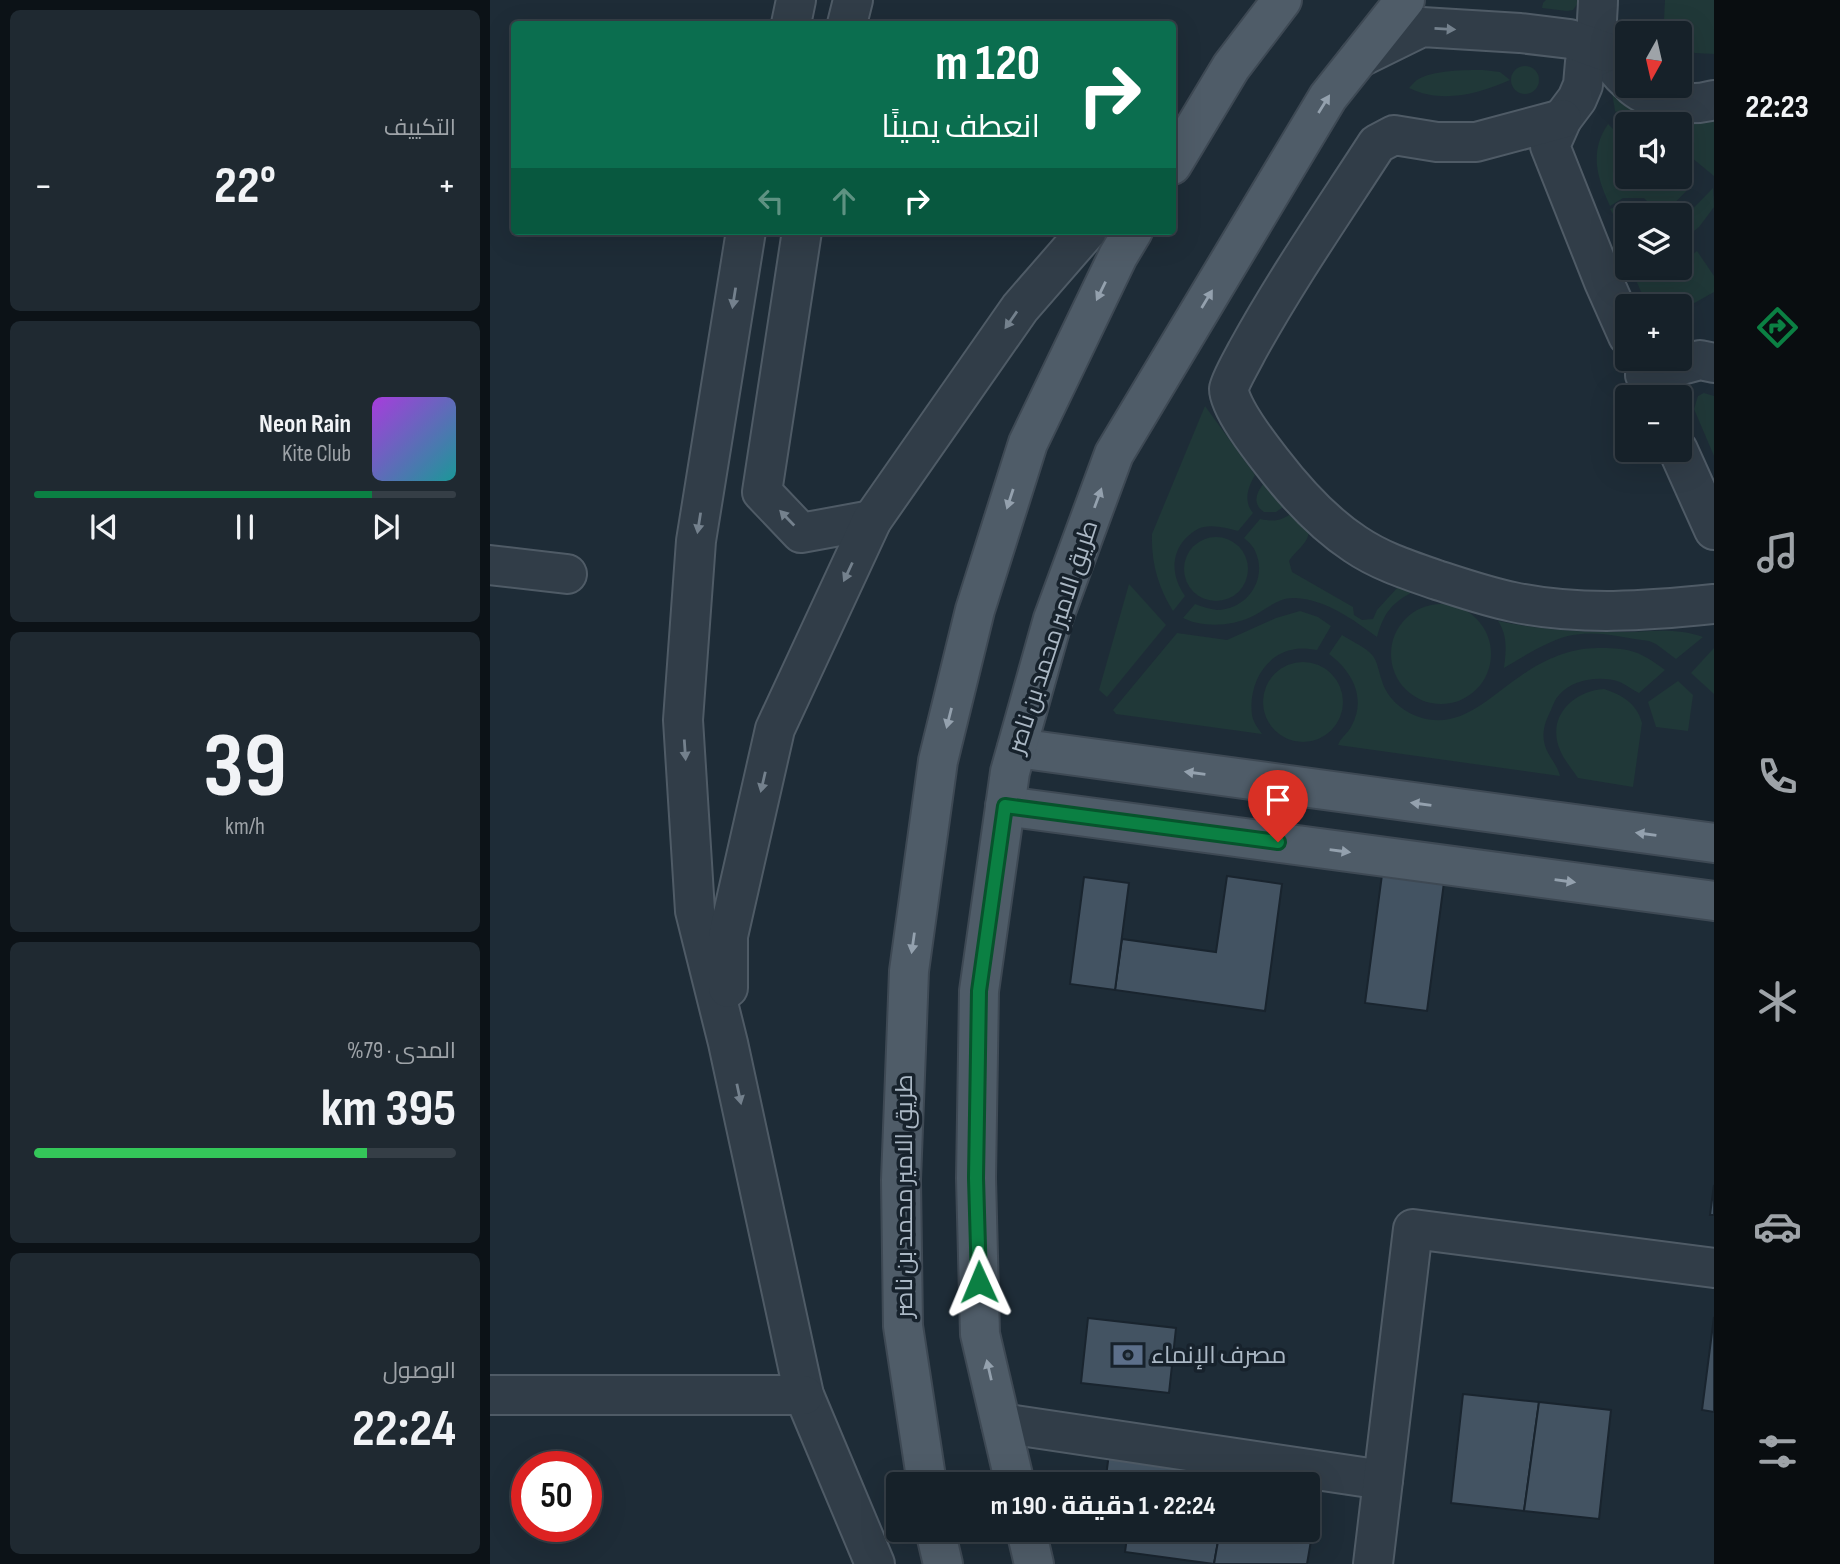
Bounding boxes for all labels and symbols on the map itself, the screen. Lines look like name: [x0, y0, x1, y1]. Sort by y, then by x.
north arrow: [1615, 21, 1692, 98]
one-way arrow: [1434, 23, 1456, 34]
one-way arrow: [1318, 95, 1331, 114]
one-way arrow: [1095, 281, 1107, 301]
one-way arrow: [728, 287, 739, 309]
one-way arrow: [1201, 290, 1213, 309]
one-way arrow: [1004, 311, 1018, 329]
one-way arrow: [1093, 487, 1104, 508]
one-way arrow: [1004, 489, 1015, 510]
one-way arrow: [779, 510, 795, 527]
one-way arrow: [693, 512, 704, 534]
street label: طريق الامير محمد بن ناصر: [1001, 517, 1104, 759]
one-way arrow: [842, 562, 854, 582]
one-way arrow: [943, 707, 954, 729]
one-way arrow: [679, 739, 690, 761]
one-way arrow: [1184, 767, 1206, 778]
pin: [1248, 770, 1308, 842]
one-way arrow: [757, 771, 768, 793]
one-way arrow: [1410, 798, 1432, 809]
one-way arrow: [1635, 829, 1657, 840]
one-way arrow: [1329, 845, 1351, 856]
one-way arrow: [1555, 875, 1577, 886]
one-way arrow: [907, 932, 918, 954]
street label: طريق الامير محمد بن ناصر: [890, 1074, 919, 1320]
one-way arrow: [734, 1083, 745, 1105]
position arrow: [942, 1245, 1016, 1319]
bank icon: مصرف الإنماء: [1111, 1338, 1145, 1372]
place label: مصرف الإنماء: [1151, 1341, 1287, 1370]
one-way arrow: [983, 1359, 994, 1381]
speed limit sign: 50: [511, 1451, 602, 1542]

